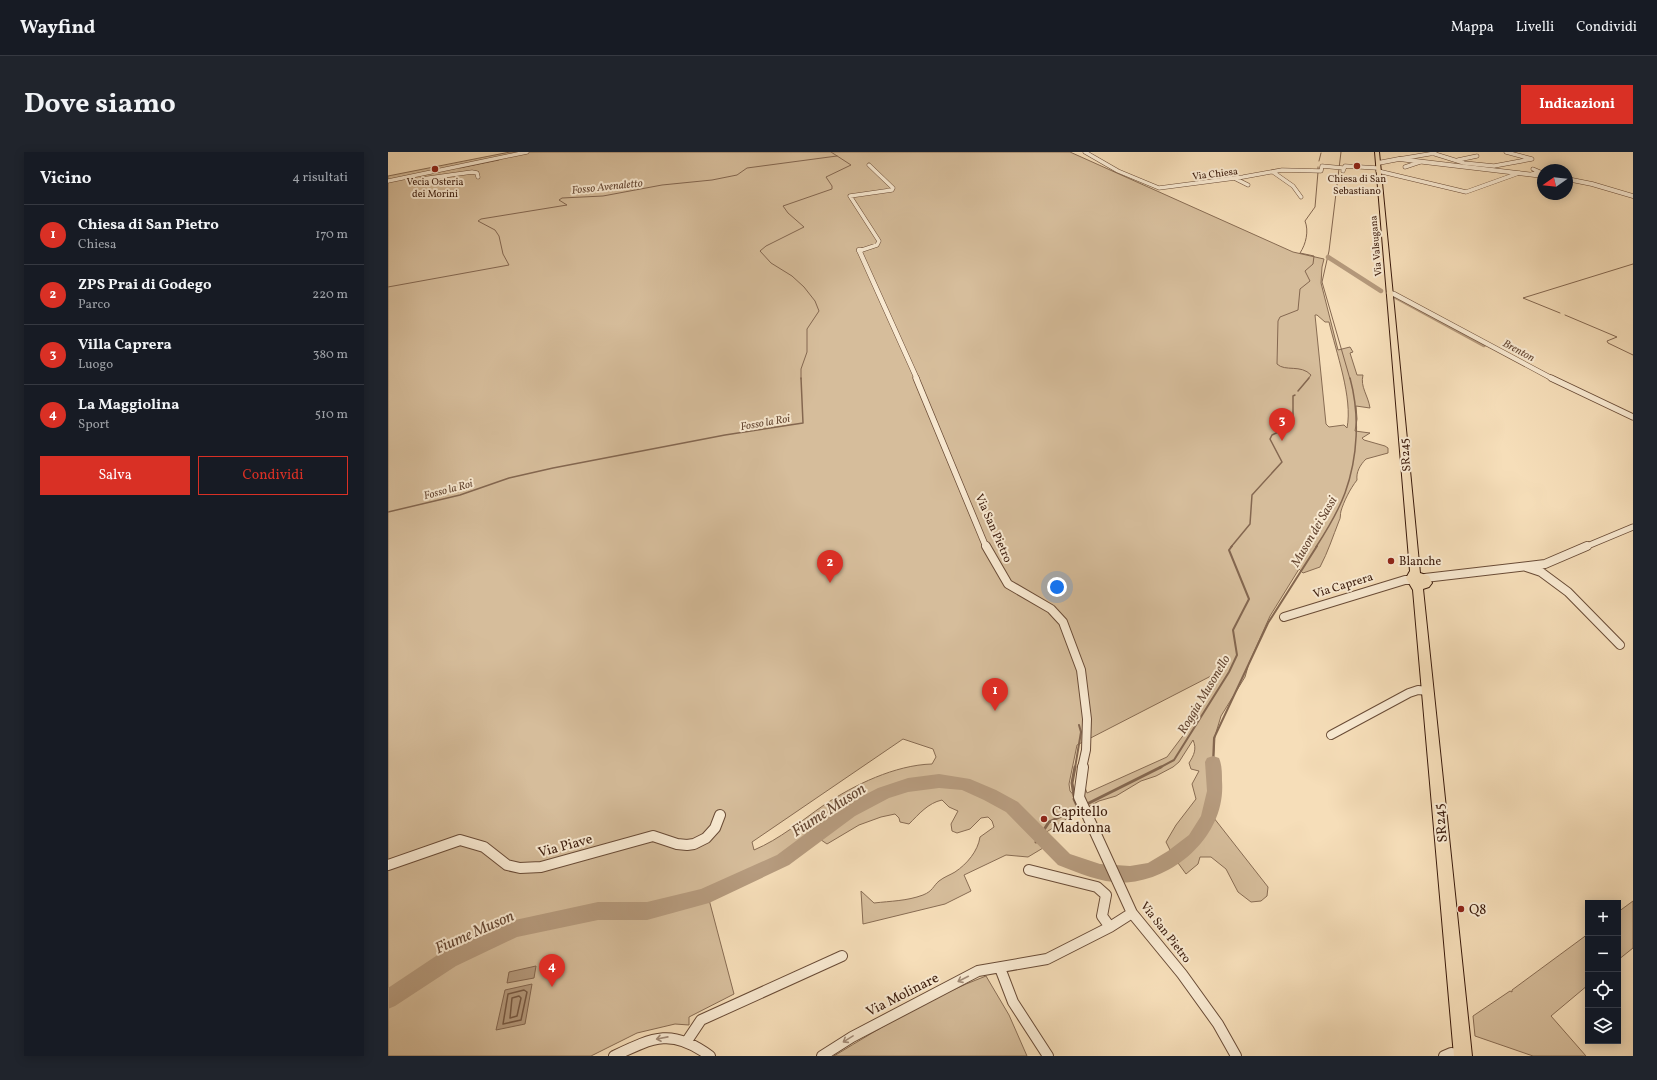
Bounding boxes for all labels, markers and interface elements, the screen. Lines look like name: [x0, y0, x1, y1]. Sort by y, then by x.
text: Wayfind: [20, 15, 95, 41]
text: Mappa: [1451, 18, 1494, 37]
text: Livelli: [1516, 18, 1554, 37]
text: Condividi: [1576, 18, 1637, 37]
text: Dove siamo: [24, 85, 176, 124]
button: Indicazioni: [1521, 85, 1633, 124]
marker: Chiesa di San Sebastiano: [1352, 161, 1362, 171]
marker: Vecia Osteria dei Morini: [430, 164, 440, 174]
street label: Via Chiesa: [1192, 164, 1239, 184]
north arrow: [1537, 164, 1573, 200]
text: Vicino: [40, 167, 91, 190]
text: 4 risultati: [292, 169, 348, 187]
place label: Chiesa di San Sebastiano: [1328, 172, 1386, 198]
place label: Vecia Osteria dei Morini: [406, 175, 464, 201]
water label: Fosso Avenaletto: [571, 176, 643, 199]
text: Chiesa di San Pietro: [78, 215, 219, 236]
street label: Via Valsugana: [1366, 215, 1386, 277]
text: 1: [50, 226, 56, 244]
text: 170 m: [315, 226, 348, 244]
text: Chiesa: [78, 236, 116, 254]
text: ZPS Prai di Godego: [78, 275, 212, 296]
text: 2: [50, 286, 56, 304]
text: 220 m: [312, 286, 348, 304]
text: Parco: [78, 296, 110, 314]
text: Villa Caprera: [78, 335, 172, 356]
water label: Brenton: [1500, 337, 1537, 366]
text: 3: [50, 346, 56, 364]
text: 380 m: [313, 346, 348, 364]
text: Luogo: [78, 356, 113, 374]
text: La Maggiolina: [78, 395, 179, 416]
text: 4: [49, 406, 57, 424]
text: 510 m: [315, 406, 348, 424]
pin: 3: [1269, 408, 1295, 441]
water label: Fosso la Roi: [739, 412, 791, 435]
text: Sport: [78, 416, 110, 434]
street label: SR245: [1397, 437, 1415, 472]
button: Salva: [40, 456, 190, 495]
button: Condividi: [198, 456, 348, 495]
water label: Fosso la Roi: [422, 477, 475, 504]
street label: Via San Pietro: [971, 491, 1015, 565]
water label: Muson dei Sassi: [1287, 493, 1343, 571]
pin: 2: [817, 550, 843, 583]
place label: Blanche: [1399, 554, 1441, 570]
marker: Blanche: [1386, 556, 1396, 566]
street label: Via Caprera: [1311, 569, 1375, 603]
your location: [1047, 577, 1067, 597]
water label: Roggia Musonello: [1174, 652, 1236, 738]
pin: 1: [982, 678, 1008, 711]
water label: Fiume Muson: [788, 778, 871, 843]
street label: SR245: [1430, 802, 1453, 843]
place label: Capitello Madonna: [1052, 803, 1111, 838]
marker: Capitello Madonna: [1039, 814, 1049, 824]
street label: Via Piave: [536, 830, 595, 863]
street label: Via San Pietro: [1136, 899, 1194, 967]
map controls: [1585, 900, 1621, 1044]
button: +: [1585, 900, 1621, 936]
place label: Q8: [1469, 901, 1486, 920]
marker: Q8: [1456, 904, 1466, 914]
water label: Fiume Muson: [432, 906, 518, 960]
button: −: [1585, 936, 1621, 972]
pin: 4: [539, 954, 565, 987]
street label: Via Molinare: [863, 969, 943, 1022]
button: locate: [1585, 972, 1621, 1008]
one-way arrow: [957, 976, 969, 983]
button: layers: [1585, 1008, 1621, 1044]
one-way arrow: [656, 1034, 669, 1042]
one-way arrow: [843, 1035, 854, 1043]

